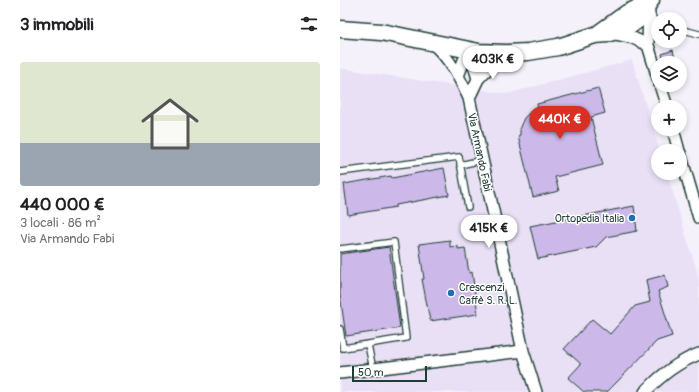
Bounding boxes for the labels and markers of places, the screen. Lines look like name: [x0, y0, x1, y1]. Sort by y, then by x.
pin: 403K €: [460, 46, 526, 80]
pin: 440K €: [527, 106, 593, 140]
place label: Ortopedia Italia: [555, 212, 624, 225]
marker: Ortopedia Italia: [627, 213, 637, 223]
pin: 415K €: [456, 215, 522, 249]
place label: Crescenzi Caffè S. R. L.: [459, 281, 517, 307]
marker: Crescenzi Caffè S. R. L.: [446, 288, 456, 298]

